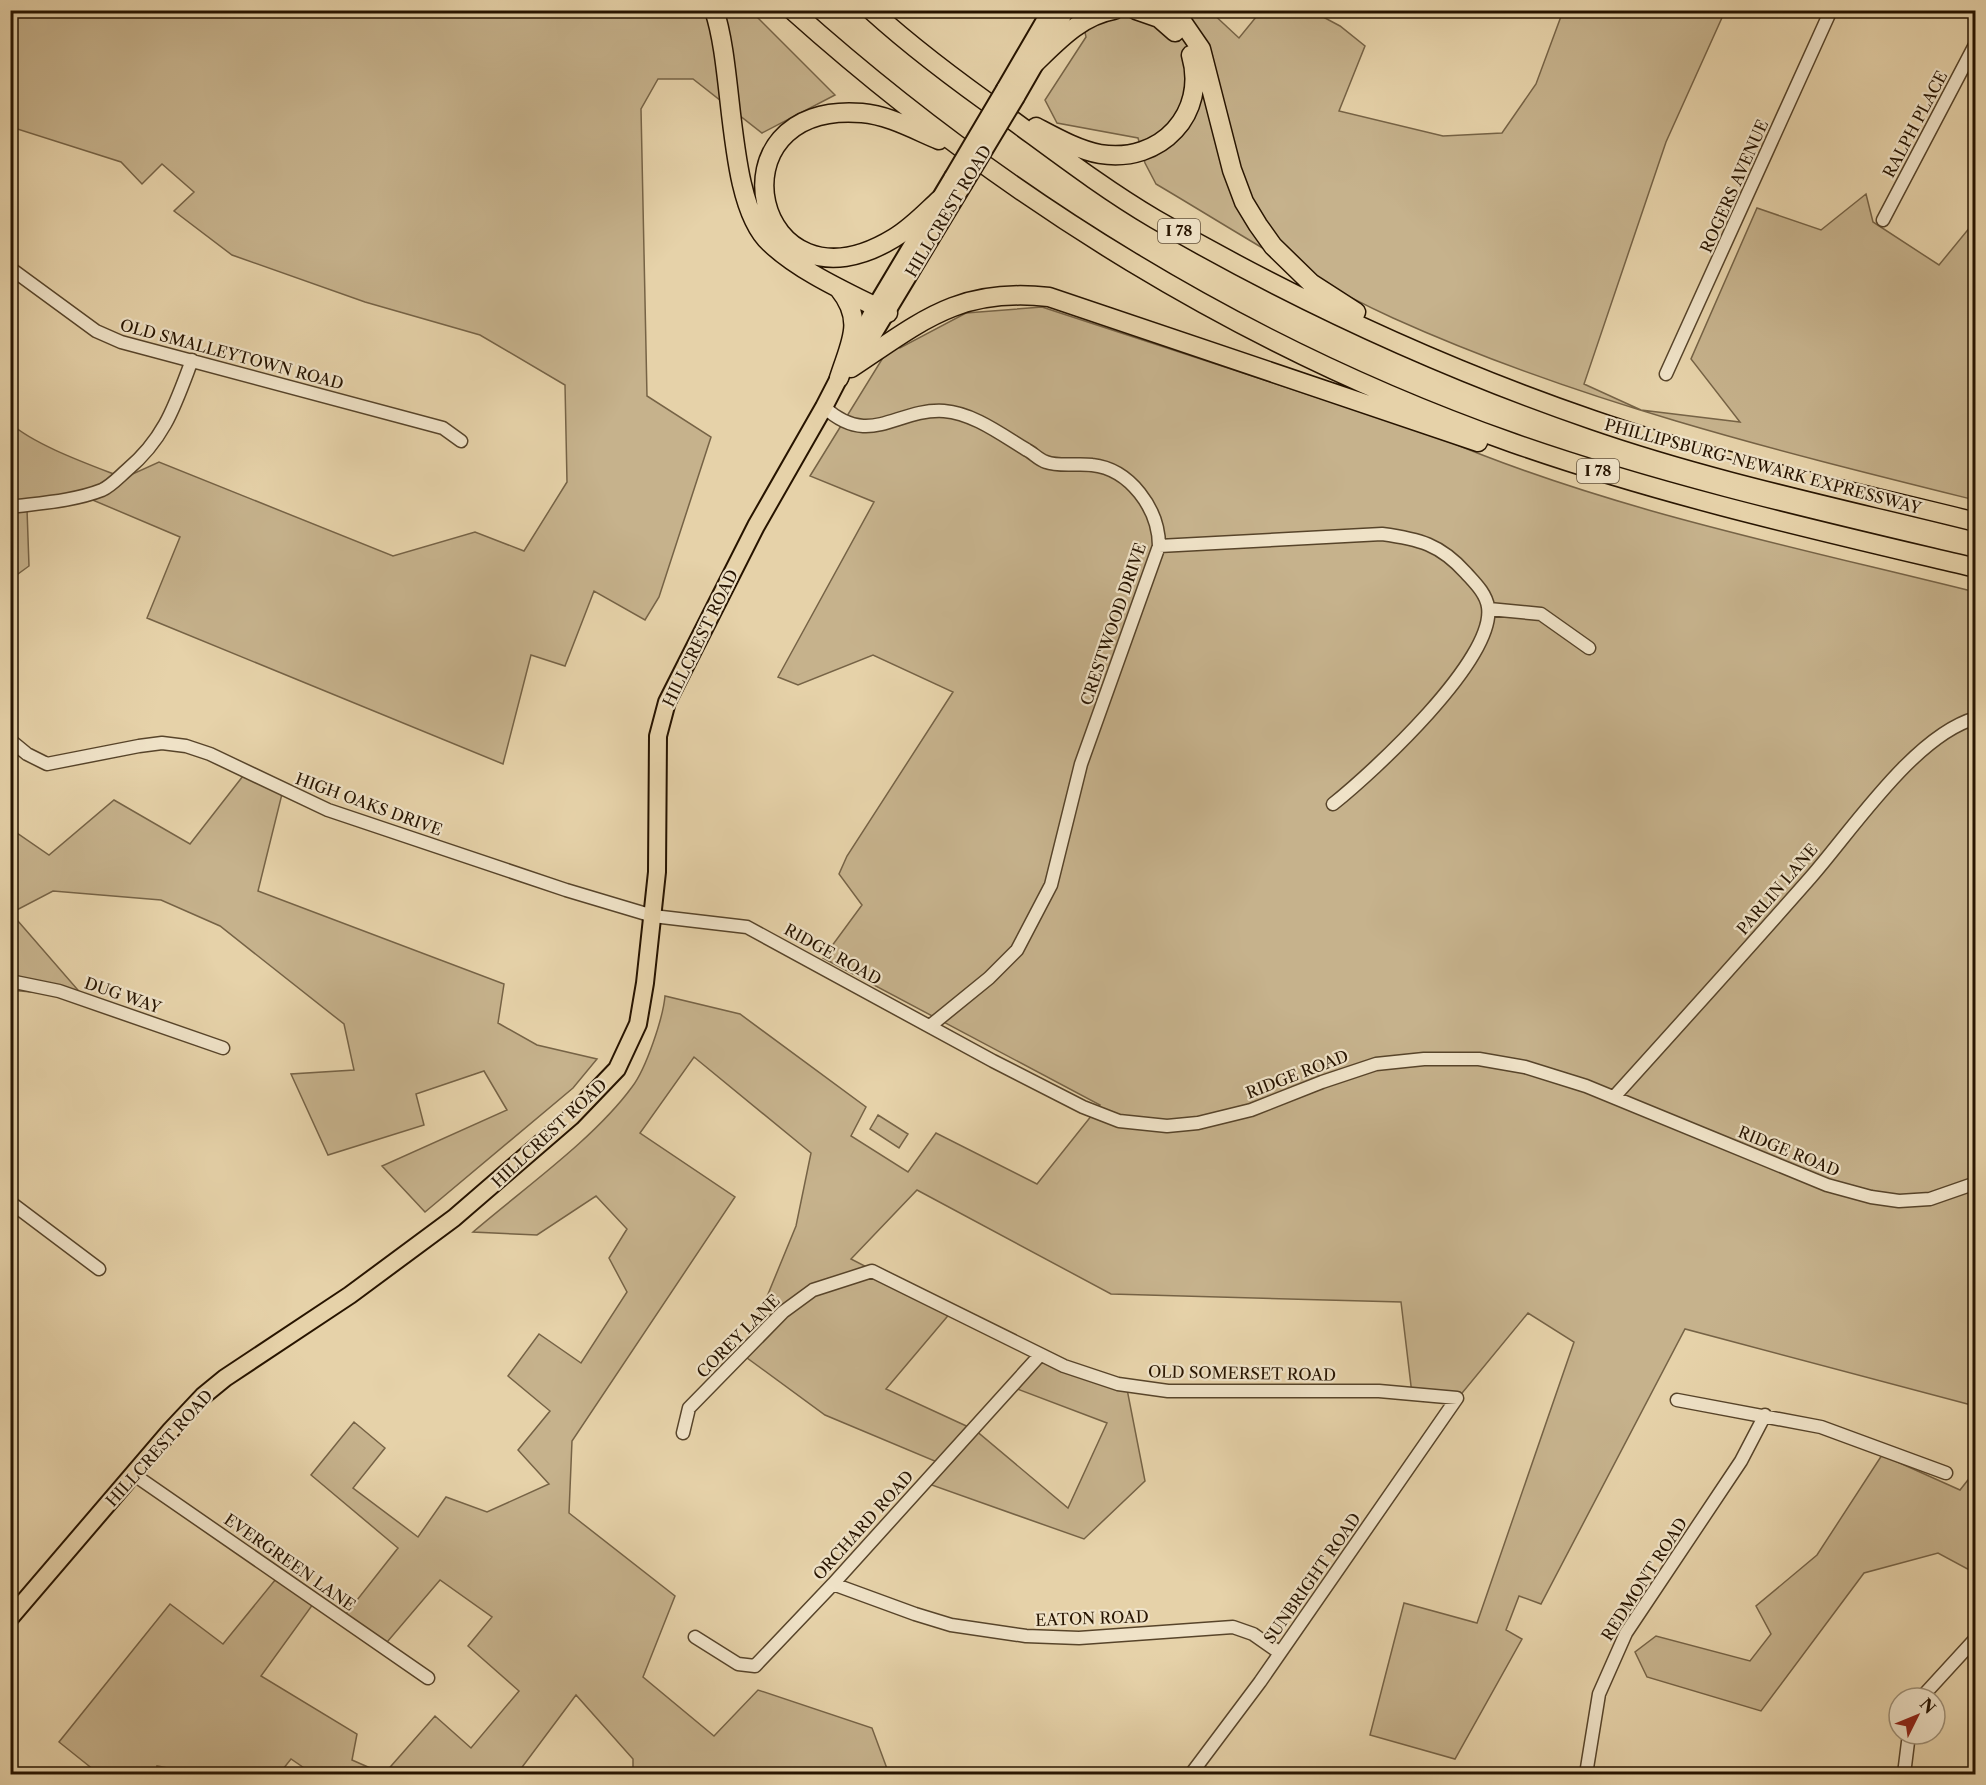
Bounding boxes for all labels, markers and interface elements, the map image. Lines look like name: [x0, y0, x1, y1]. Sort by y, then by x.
street label: RALPH PLACE: [1878, 67, 1952, 181]
street label: ROGERS AVENUE: [1696, 116, 1772, 256]
street label: HILLCREST ROAD: [901, 141, 995, 281]
road number: I 78: [1158, 219, 1200, 243]
street label: OLD SMALLEYTOWN ROAD: [118, 314, 346, 394]
street label: PHILLIPSBURG-NEWARK EXPRESSWAY: [1602, 414, 1924, 518]
road number: I 78: [1577, 459, 1619, 483]
street label: CRESTWOOD DRIVE: [1076, 540, 1150, 708]
street label: HILLCREST ROAD: [658, 566, 742, 710]
street label: HIGH OAKS DRIVE: [293, 768, 445, 840]
street label: PARLIN LANE: [1732, 839, 1822, 939]
street label: RIDGE ROAD: [781, 919, 885, 989]
street label: DUG WAY: [82, 973, 165, 1018]
street label: RIDGE ROAD: [1243, 1045, 1351, 1103]
street label: HILLCREST ROAD: [487, 1074, 611, 1192]
street label: RIDGE ROAD: [1735, 1121, 1843, 1181]
street label: COREY LANE: [692, 1290, 784, 1382]
street label: OLD SOMERSET ROAD: [1148, 1361, 1336, 1385]
street label: HILLCREST ROAD: [101, 1385, 217, 1511]
street label: ORCHARD ROAD: [809, 1466, 918, 1584]
street label: EVERGREEN LANE: [220, 1509, 360, 1615]
street label: SUNBRIGHT ROAD: [1259, 1509, 1365, 1647]
street label: REDMONT ROAD: [1597, 1514, 1691, 1644]
street label: EATON ROAD: [1035, 1606, 1149, 1630]
north arrow: [1887, 1686, 1947, 1746]
text: N: [1916, 1694, 1940, 1718]

